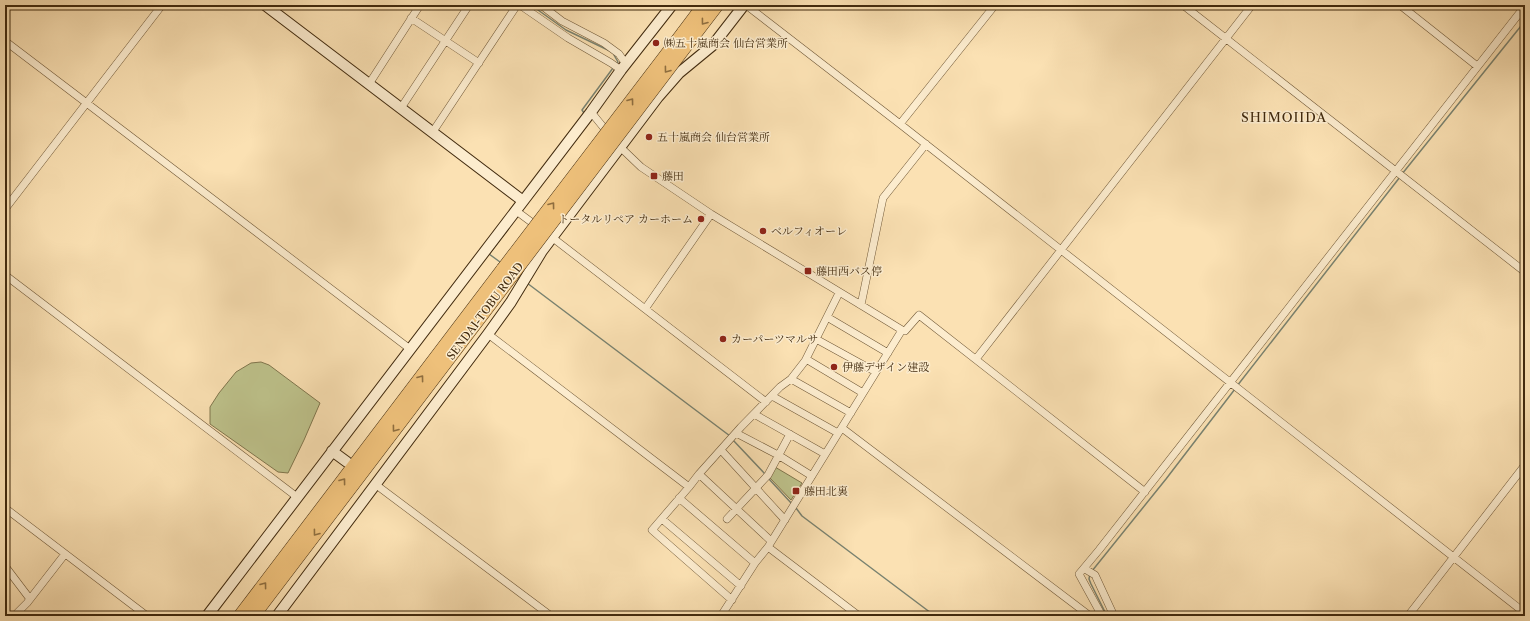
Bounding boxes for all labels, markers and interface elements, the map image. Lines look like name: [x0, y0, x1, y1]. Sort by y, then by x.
one-way arrow: [702, 18, 709, 25]
place label: ㈱五十嵐商会 仙台営業所: [664, 36, 788, 50]
marker: ㈱五十嵐商会 仙台営業所: [651, 38, 661, 48]
one-way arrow: [665, 66, 672, 73]
one-way arrow: [626, 99, 633, 106]
district label: SHIMOIIDA: [1241, 109, 1327, 125]
place label: 五十嵐商会 仙台営業所: [657, 130, 770, 144]
marker: 五十嵐商会 仙台営業所: [644, 132, 654, 142]
place label: 藤田: [662, 169, 684, 183]
marker: 藤田: [649, 171, 659, 181]
one-way arrow: [548, 202, 555, 209]
place label: トータルリペア カーホーム: [558, 212, 693, 226]
marker: トータルリペア カーホーム: [696, 214, 706, 224]
place label: ベルフィオーレ: [771, 224, 847, 238]
marker: ベルフィオーレ: [758, 226, 768, 236]
street label: SENDAI-TOBU ROAD: [444, 259, 526, 362]
place label: 藤田西バス停: [816, 264, 882, 278]
marker: 藤田西バス停: [803, 266, 813, 276]
place label: カーパーツマルサ: [731, 332, 818, 346]
marker: カーパーツマルサ: [718, 334, 728, 344]
place label: 伊藤デザイン建設: [842, 360, 929, 374]
marker: 伊藤デザイン建設: [829, 362, 839, 372]
one-way arrow: [416, 375, 423, 382]
one-way arrow: [392, 425, 399, 432]
one-way arrow: [338, 479, 345, 486]
place label: 藤田北裏: [804, 484, 848, 498]
marker: 藤田北裏: [791, 486, 801, 496]
one-way arrow: [314, 528, 321, 535]
one-way arrow: [259, 582, 267, 589]

